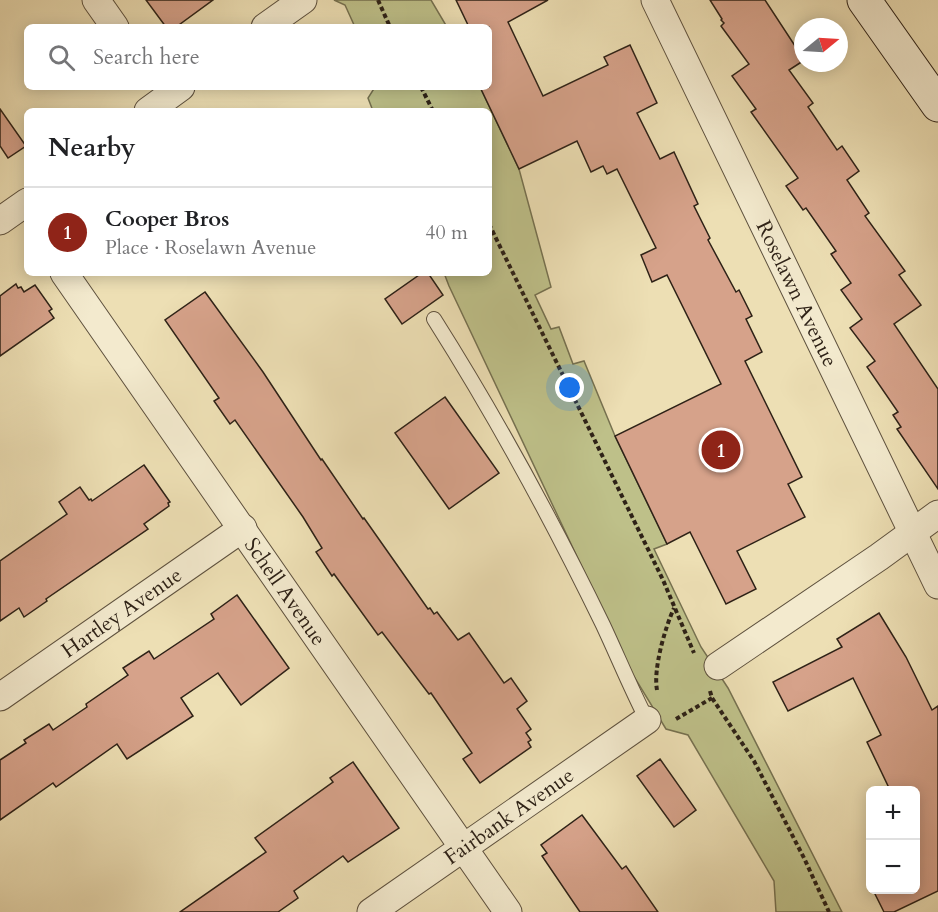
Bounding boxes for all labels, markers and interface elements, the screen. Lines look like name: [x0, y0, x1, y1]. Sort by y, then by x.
north arrow: [794, 18, 848, 72]
search box: [24, 24, 492, 90]
icon: search: [45, 41, 78, 74]
text: Search here: [93, 42, 200, 72]
text: Nearby: [48, 130, 136, 165]
text: Cooper Bros: [105, 204, 229, 234]
street label: Roselawn Avenue: [749, 215, 845, 372]
text: 1: [62, 219, 73, 246]
text: 40 m: [425, 219, 468, 246]
text: Place · Roselawn Avenue: [105, 234, 316, 261]
your location: [555, 373, 584, 402]
pin: 1: [702, 428, 740, 472]
street label: Schell Avenue: [238, 532, 333, 652]
street label: Hartley Avenue: [55, 560, 188, 665]
street label: Fairbank Avenue: [438, 761, 580, 871]
map controls: [866, 786, 920, 894]
button: +: [866, 786, 920, 840]
button: −: [866, 840, 920, 894]

